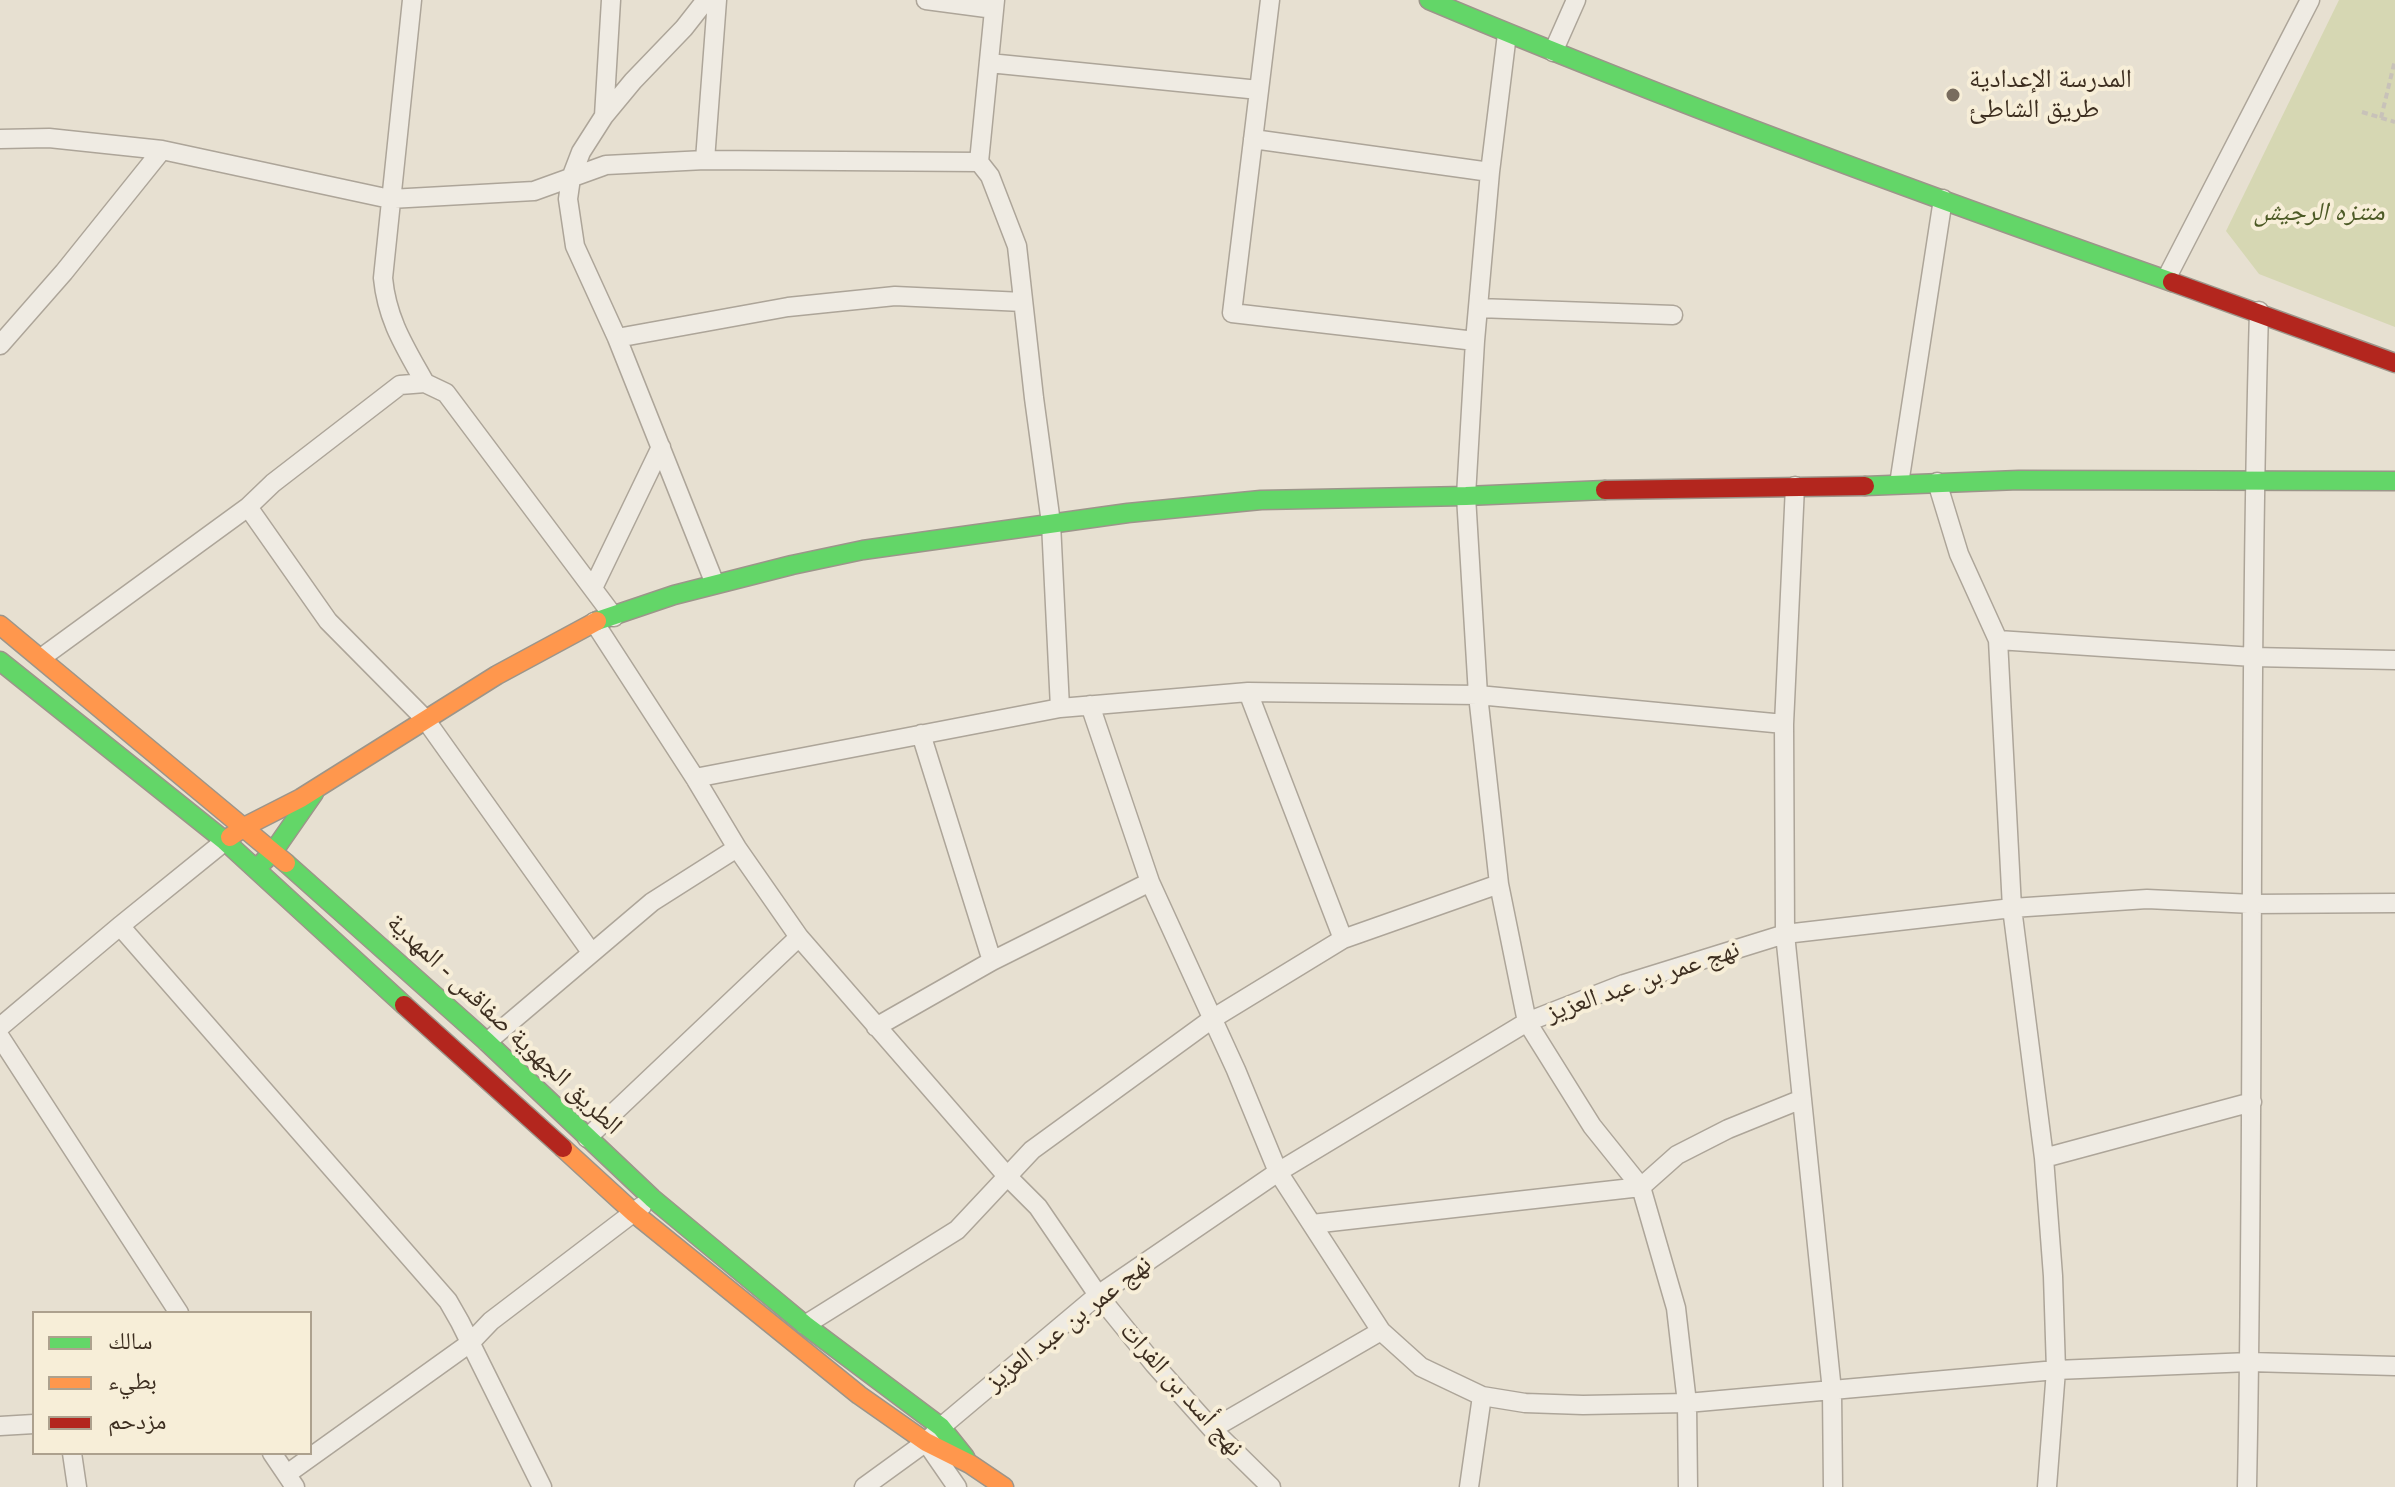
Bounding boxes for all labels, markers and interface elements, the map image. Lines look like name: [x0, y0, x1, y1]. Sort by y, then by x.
place label: المدرسة الإعدادية طريق الشاطئ: [1969, 64, 2132, 126]
marker: المدرسة الإعدادية طريق الشاطئ: [1944, 86, 1962, 104]
park label: منتزه الرجيش: [2254, 197, 2384, 229]
street label: الطريق الجهوية صفاقس - المهدية: [380, 908, 628, 1142]
street label: نهج عمر بن عبد العزيز: [1542, 934, 1744, 1030]
street label: نهج عمر بن عبد العزيز: [980, 1249, 1158, 1399]
legend: [32, 1311, 312, 1455]
street label: نهج أسد بن الفرات: [1112, 1316, 1250, 1464]
text: سالك: [108, 1328, 153, 1354]
text: بطيء: [108, 1368, 157, 1394]
text: مزدحم: [108, 1408, 167, 1434]

